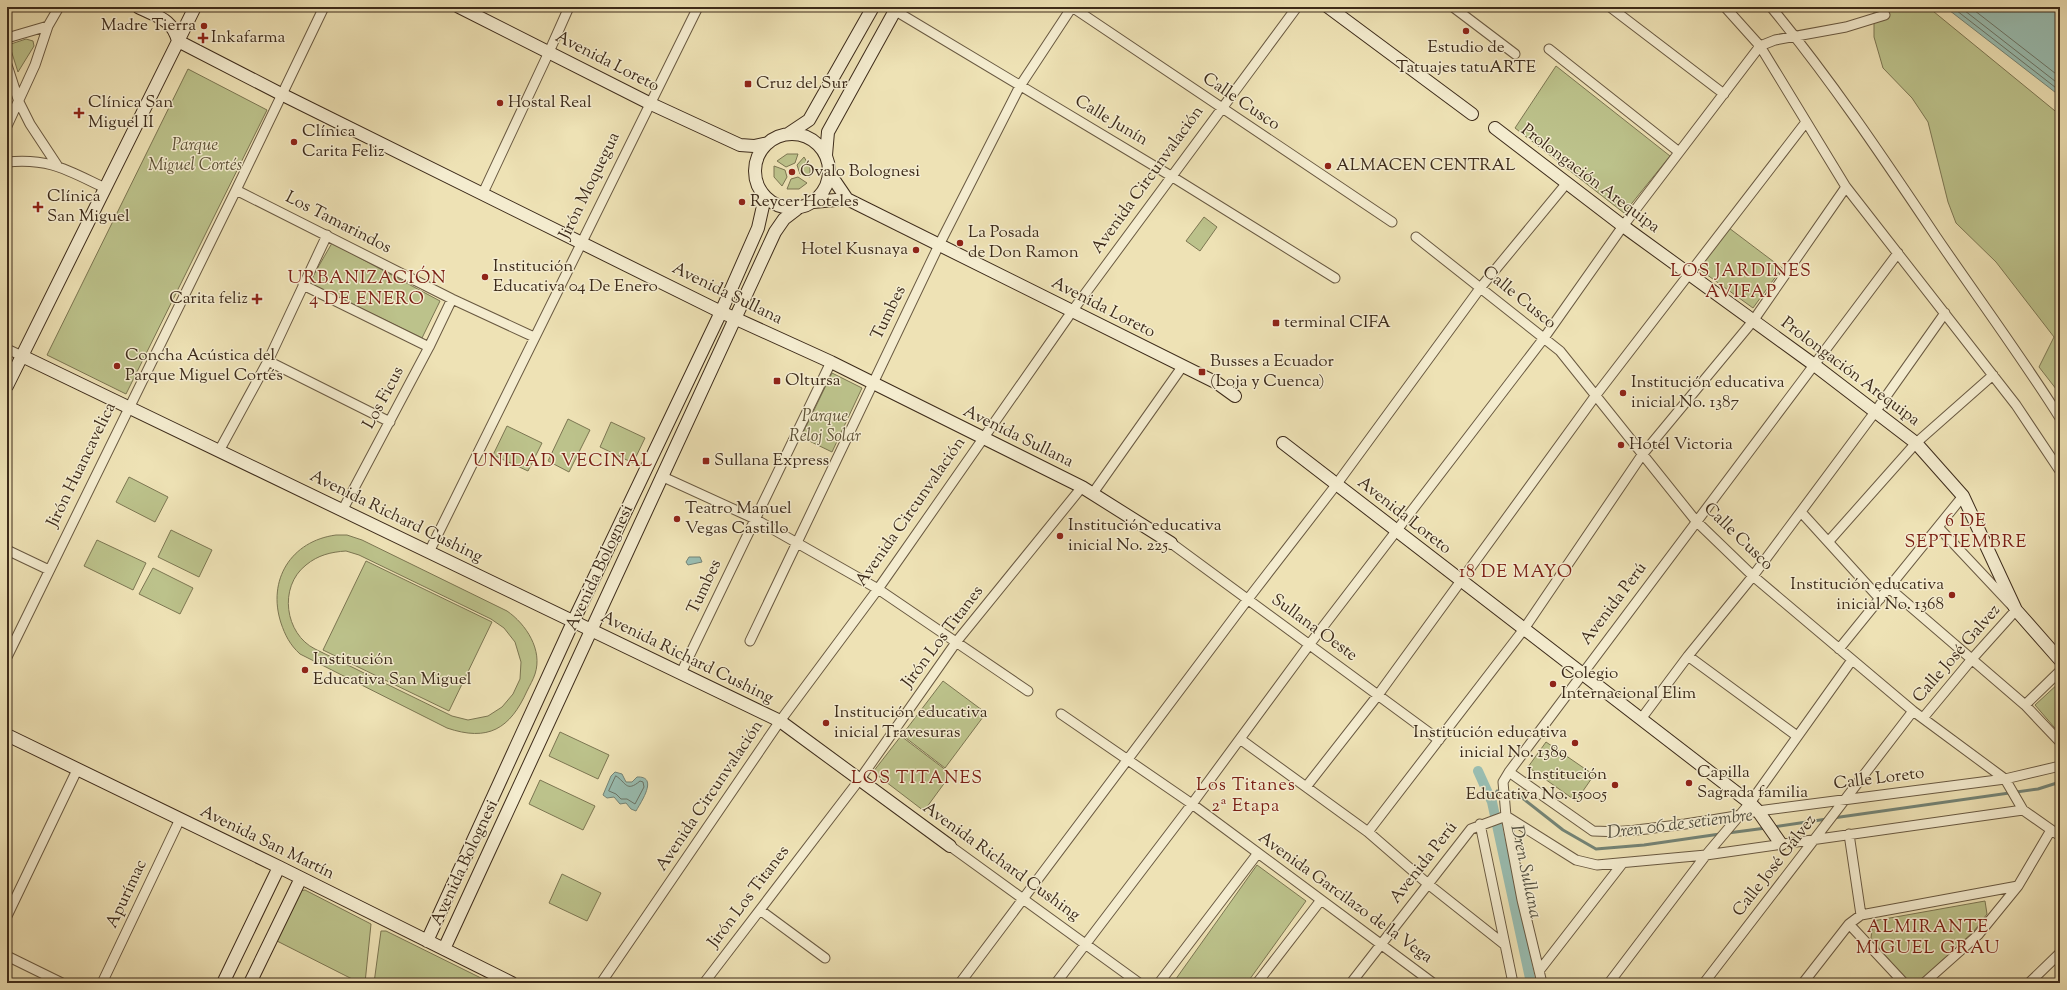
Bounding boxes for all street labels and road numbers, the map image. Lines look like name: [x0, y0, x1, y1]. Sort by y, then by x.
street label: Avenida Loreto: [551, 25, 663, 99]
street label: Calle Cusco: [1197, 67, 1285, 137]
street label: Calle Junín: [1070, 90, 1152, 152]
street label: Avenida Circunvalación: [1086, 101, 1210, 259]
street label: Prolongación Arequipa: [1515, 119, 1665, 239]
street label: Jirón Moquegua: [553, 128, 626, 245]
street label: Los Tamarindos: [281, 186, 396, 260]
street label: Avenida Sullana: [668, 257, 786, 331]
street label: Calle Cusco: [1477, 261, 1561, 335]
street label: Avenida Loreto: [1047, 271, 1159, 345]
street label: Tumbes: [865, 281, 913, 344]
street label: Prolongación Arequipa: [1775, 312, 1925, 432]
street label: Los Ficus: [357, 362, 411, 434]
street label: Jirón Huancavelica: [41, 398, 123, 533]
street label: Avenida Sullana: [959, 400, 1077, 474]
street label: Avenida Circunvalación: [850, 432, 972, 592]
street label: Avenida Richard Cushing: [305, 465, 487, 569]
street label: Avenida Loreto: [1352, 471, 1456, 561]
street label: Calle Cusco: [1698, 497, 1778, 577]
street label: Avenida Bolognesi: [560, 501, 640, 635]
street label: Tumbes: [682, 555, 728, 618]
street label: Avenida Perú: [1575, 557, 1653, 650]
street label: Jirón Los Titanes: [896, 580, 990, 694]
street label: Sullana Oeste: [1266, 588, 1362, 668]
street label: Calle José Galvez: [1907, 599, 2007, 709]
street label: Avenida Richard Cushing: [596, 606, 778, 710]
street label: Avenida Circunvalación: [650, 716, 770, 876]
street label: Calle Loreto: [1832, 762, 1926, 796]
street label: Avenida Bolognesi: [425, 796, 505, 930]
street label: Avenida Richard Cushing: [917, 797, 1085, 927]
street label: Avenida San Martín: [196, 800, 338, 886]
street label: Calle José Gálvez: [1727, 810, 1823, 922]
street label: Avenida Perú: [1384, 817, 1464, 909]
street label: Avenida Garcilazo de la Vega: [1253, 826, 1437, 970]
street label: Jirón Los Titanes: [702, 840, 796, 954]
street label: Apurímac: [101, 855, 154, 932]

